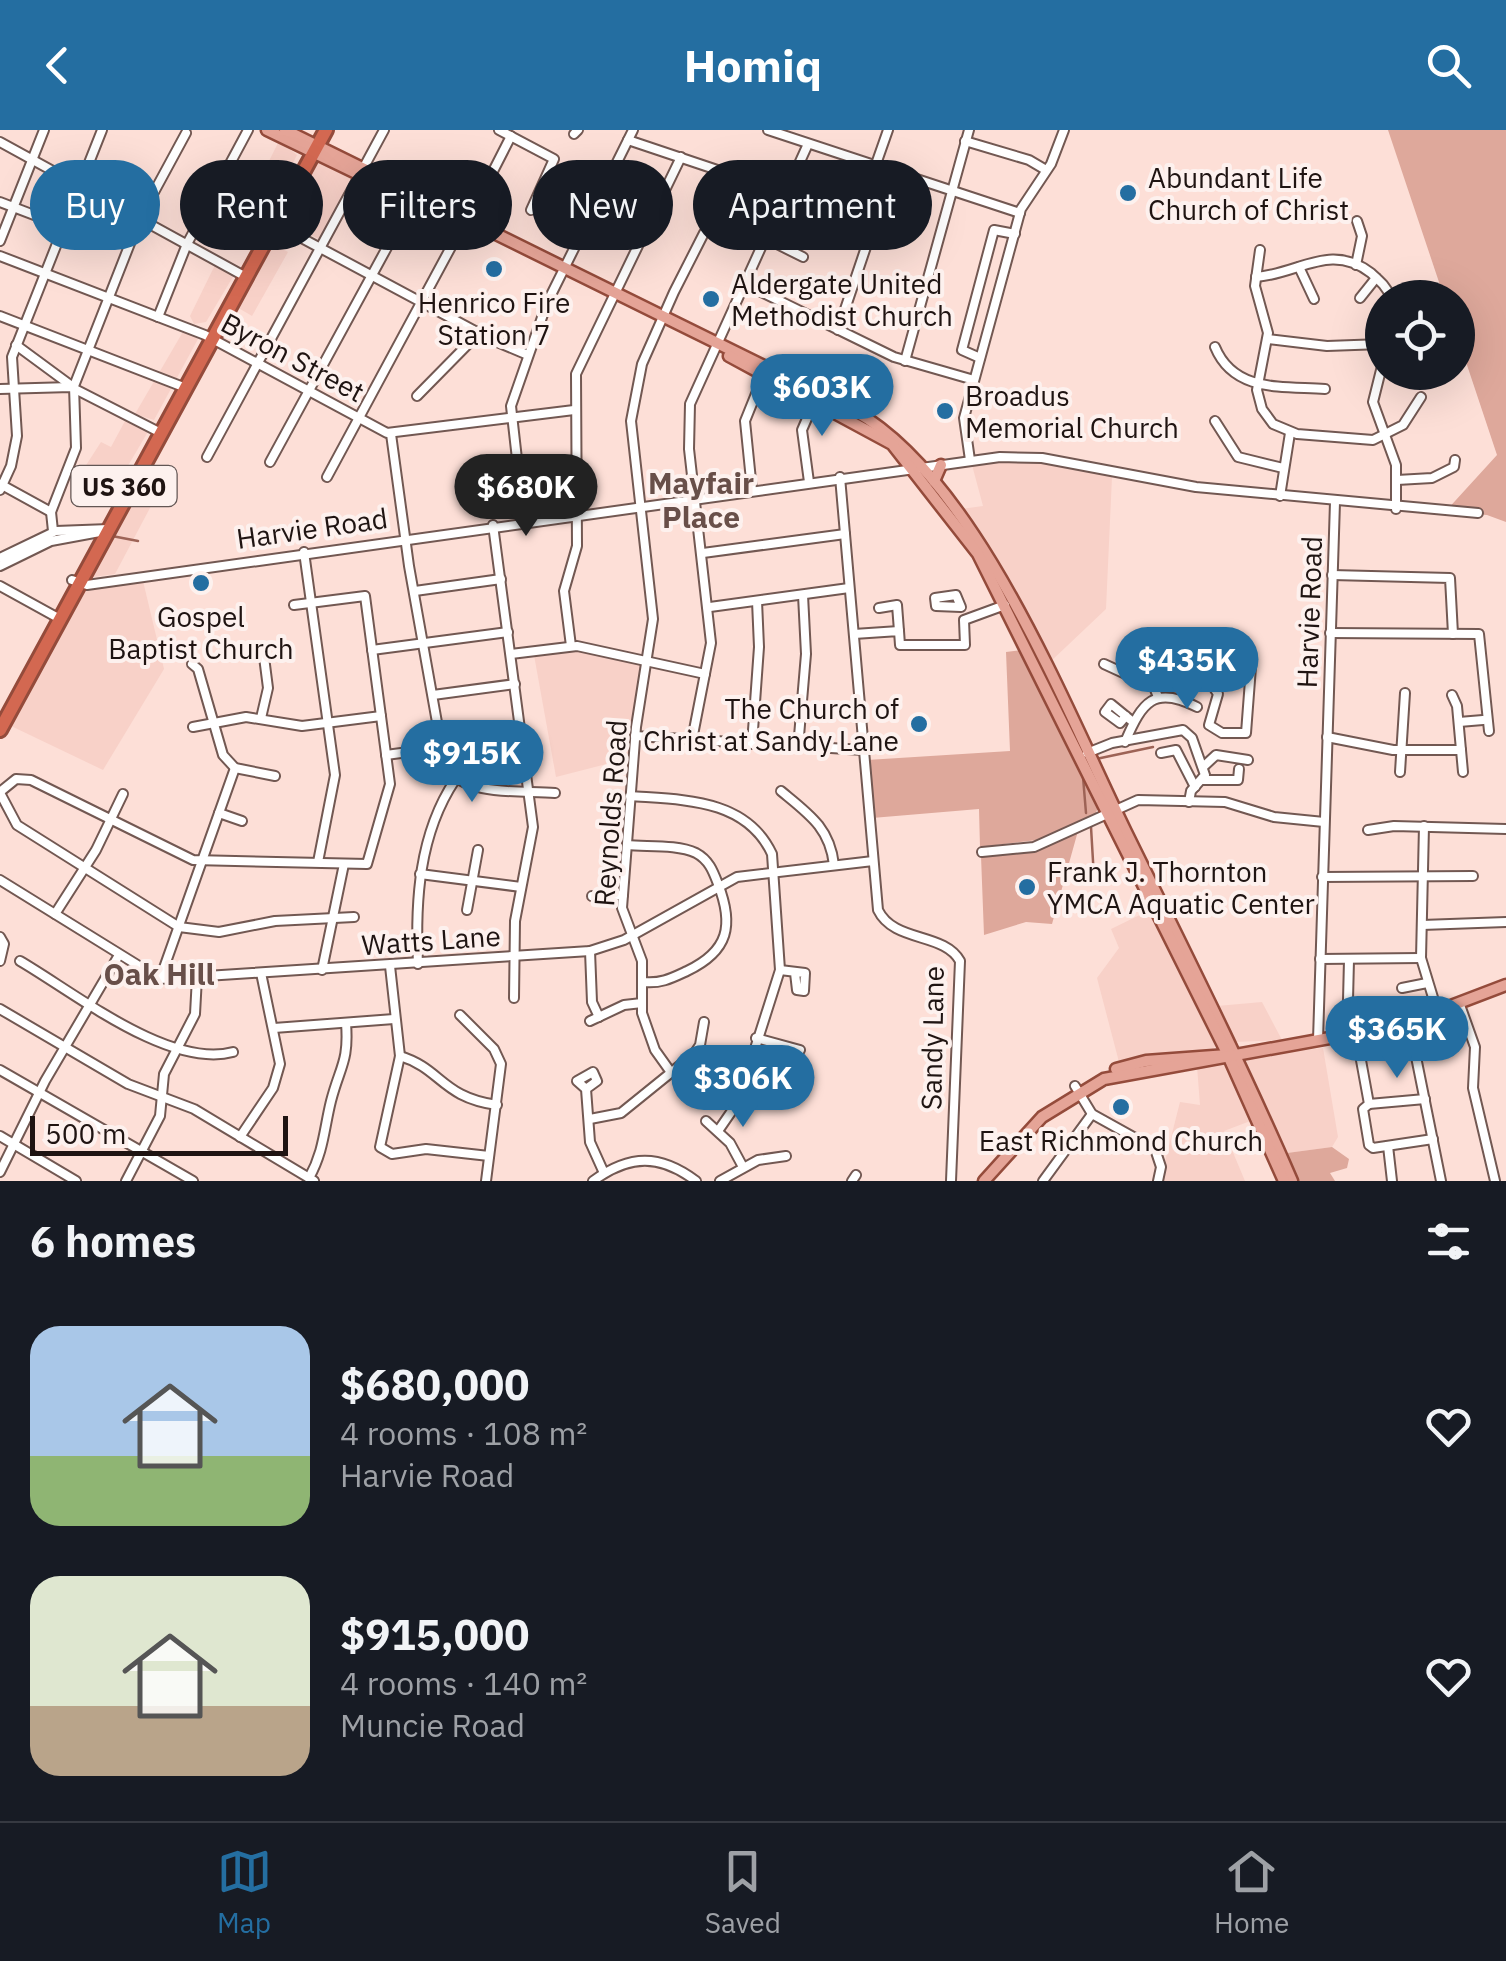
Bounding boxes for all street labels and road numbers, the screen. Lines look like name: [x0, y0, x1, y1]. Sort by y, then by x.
street label: Byron Street: [215, 304, 371, 410]
road number: US 360: [72, 466, 176, 506]
street label: Harvie Road: [234, 499, 390, 557]
street label: Harvie Road: [1288, 535, 1330, 689]
street label: Reynolds Road: [585, 719, 635, 907]
street label: Watts Lane: [360, 917, 502, 963]
street label: Sandy Lane: [912, 966, 952, 1110]

